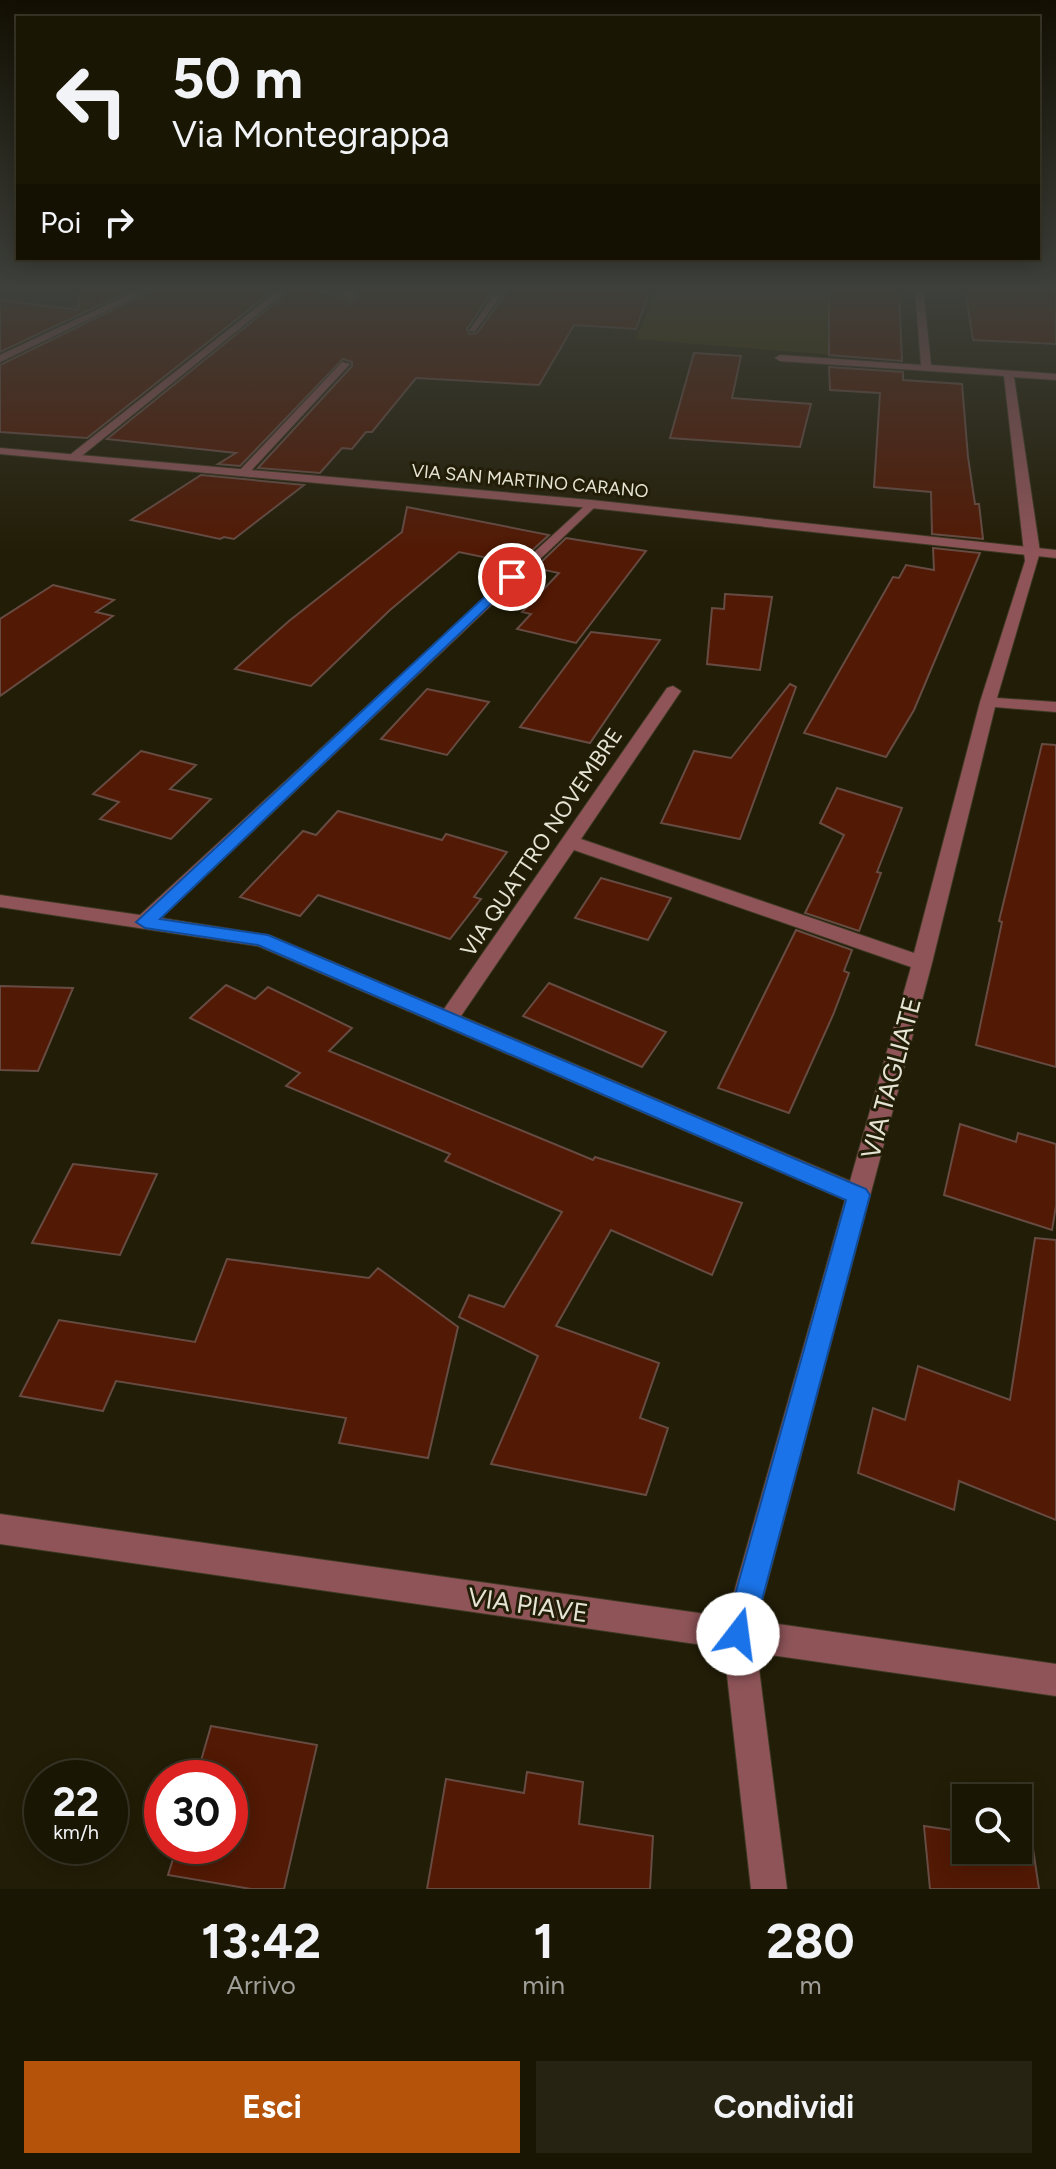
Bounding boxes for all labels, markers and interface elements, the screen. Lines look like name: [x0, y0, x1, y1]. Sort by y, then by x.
text: 50 m: [172, 45, 303, 112]
icon: left: [40, 48, 144, 152]
text: Via Montegrappa: [172, 113, 450, 156]
icon: right: [97, 200, 141, 244]
text: Poi: [40, 204, 81, 241]
street label: VIA SAN MARTINO CARANO: [411, 460, 649, 502]
pin: [478, 543, 546, 611]
icon: arrive: [490, 555, 534, 599]
street label: VIA QUATTRO NOVEMBRE: [455, 723, 628, 962]
street label: VIA TAGLIATE: [854, 994, 928, 1162]
street label: VIA PIAVE: [466, 1581, 590, 1629]
position arrow: [696, 1592, 780, 1676]
speed limit sign: 30: [144, 1760, 248, 1864]
text: 22: [53, 1778, 99, 1826]
map controls: [952, 1784, 1032, 1864]
button: search: [952, 1784, 1032, 1864]
text: km/h: [53, 1820, 99, 1844]
text: 13:42: [201, 1912, 321, 1970]
text: 1: [534, 1912, 554, 1970]
text: 280: [766, 1912, 855, 1970]
text: Arrivo: [226, 1969, 296, 2001]
text: min: [522, 1969, 565, 2001]
text: m: [799, 1969, 822, 2001]
button: Esci: [24, 2061, 520, 2153]
button: Condividi: [536, 2061, 1032, 2153]

